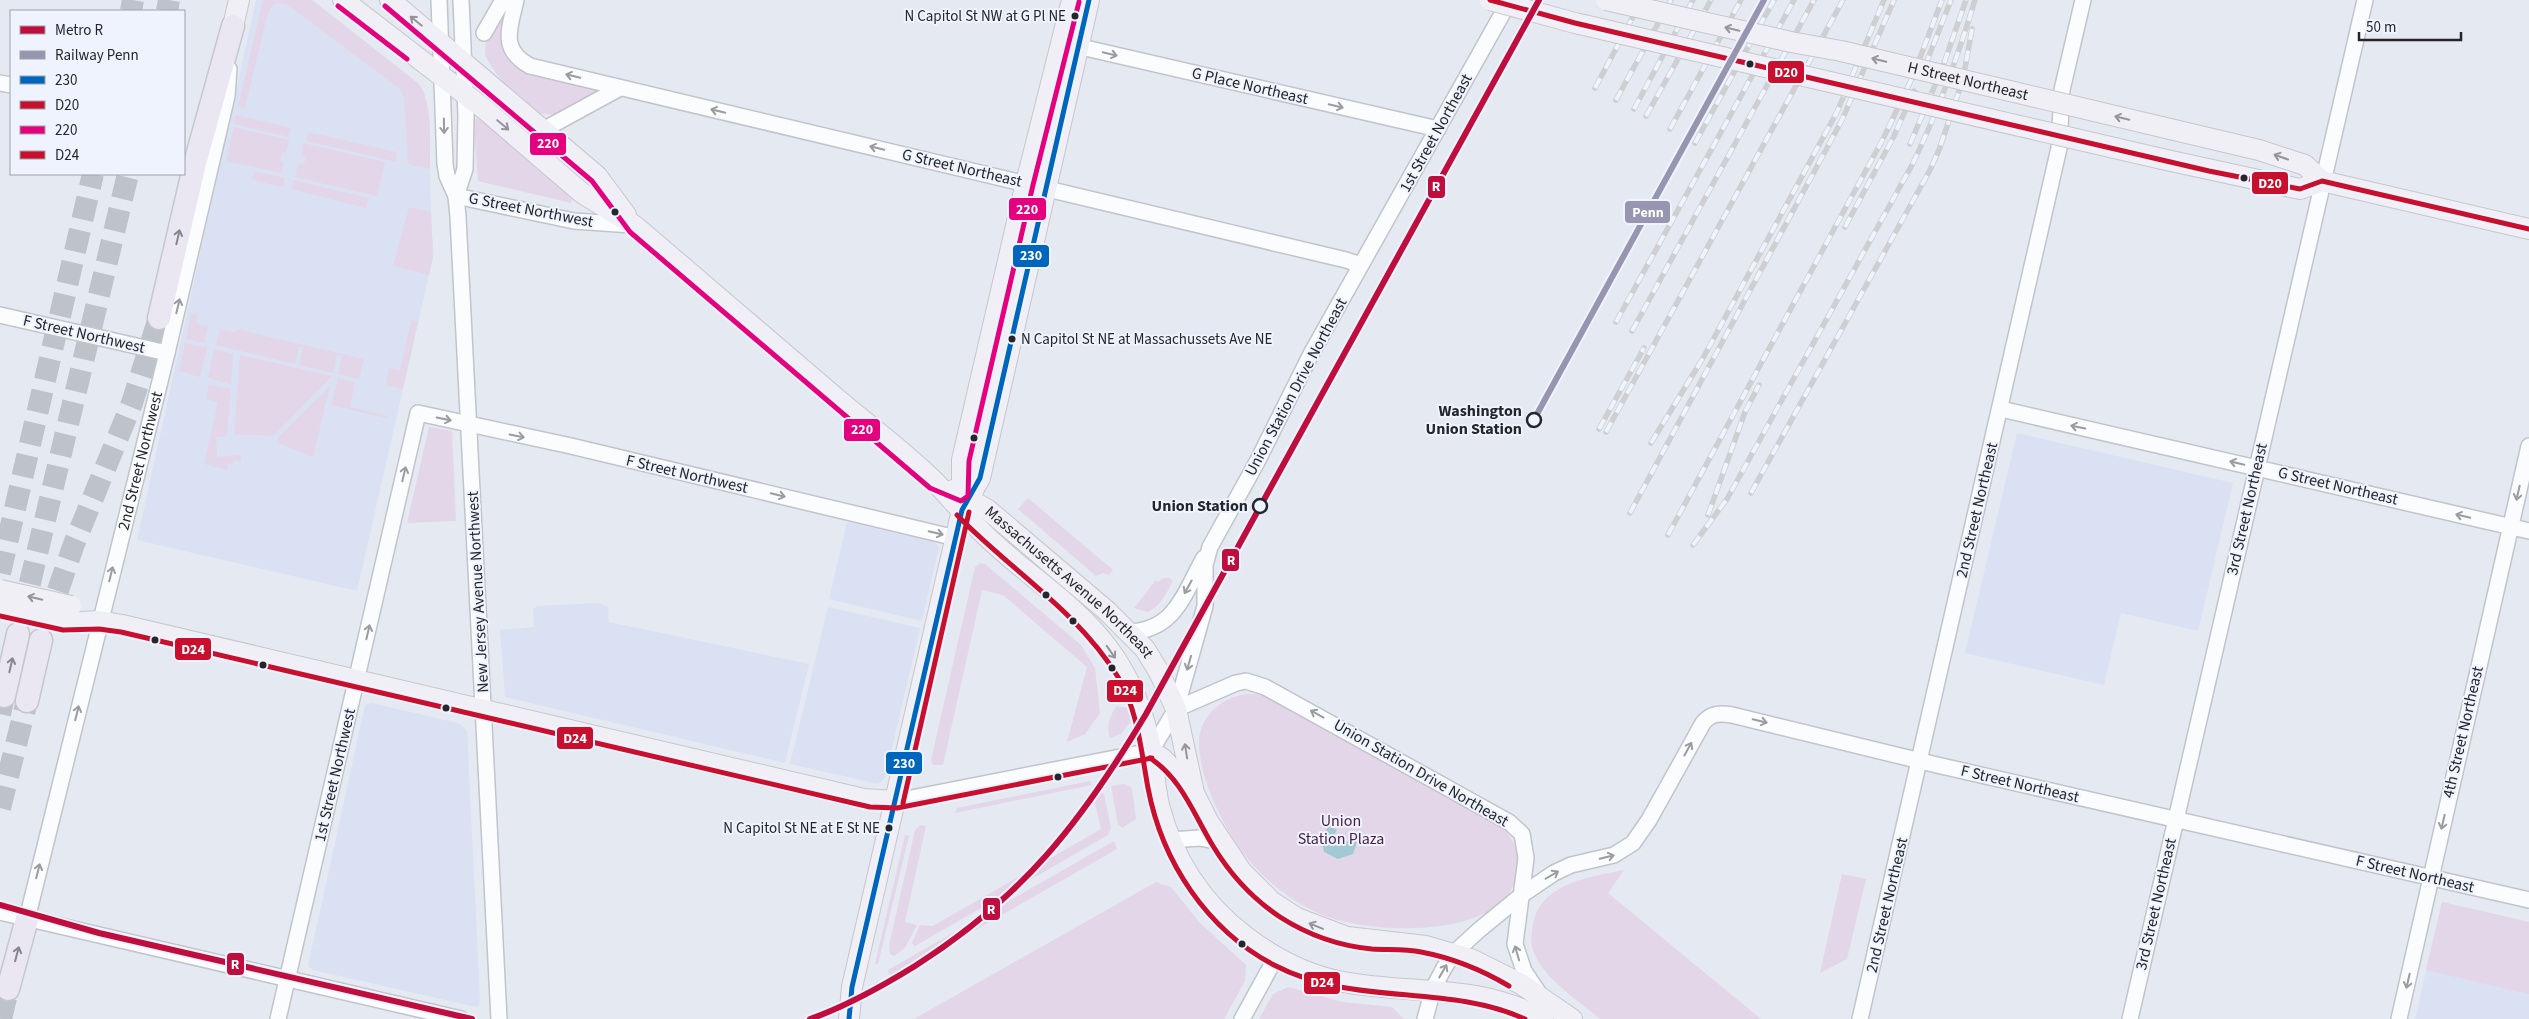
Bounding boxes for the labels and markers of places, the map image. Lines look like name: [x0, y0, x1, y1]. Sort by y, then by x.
place label: N Capitol St NW at G Pl NE: [905, 6, 1066, 27]
marker: N Capitol St NW at G Pl NE: [1070, 11, 1080, 21]
unlabelled marker: [1745, 59, 1755, 69]
unlabelled marker: [2239, 173, 2249, 183]
unlabelled marker: [610, 207, 620, 217]
place label: N Capitol St NE at Massachussets Ave NE: [1021, 329, 1272, 350]
marker: N Capitol St NE at Massachussets Ave NE: [1007, 334, 1017, 344]
place label: Washington Union Station: [1426, 400, 1522, 440]
marker: Washington Union Station: [1526, 412, 1542, 428]
unlabelled marker: [969, 433, 979, 443]
place label: Union Station: [1152, 495, 1248, 517]
marker: Union Station: [1252, 498, 1268, 514]
unlabelled marker: [1041, 590, 1051, 600]
unlabelled marker: [1068, 616, 1078, 626]
unlabelled marker: [150, 635, 160, 645]
unlabelled marker: [258, 660, 268, 670]
unlabelled marker: [1107, 663, 1117, 673]
unlabelled marker: [441, 703, 451, 713]
unlabelled marker: [1053, 772, 1063, 782]
place label: N Capitol St NE at E St NE: [723, 818, 880, 839]
marker: N Capitol St NE at E St NE: [884, 823, 894, 833]
unlabelled marker: [1237, 939, 1247, 949]

